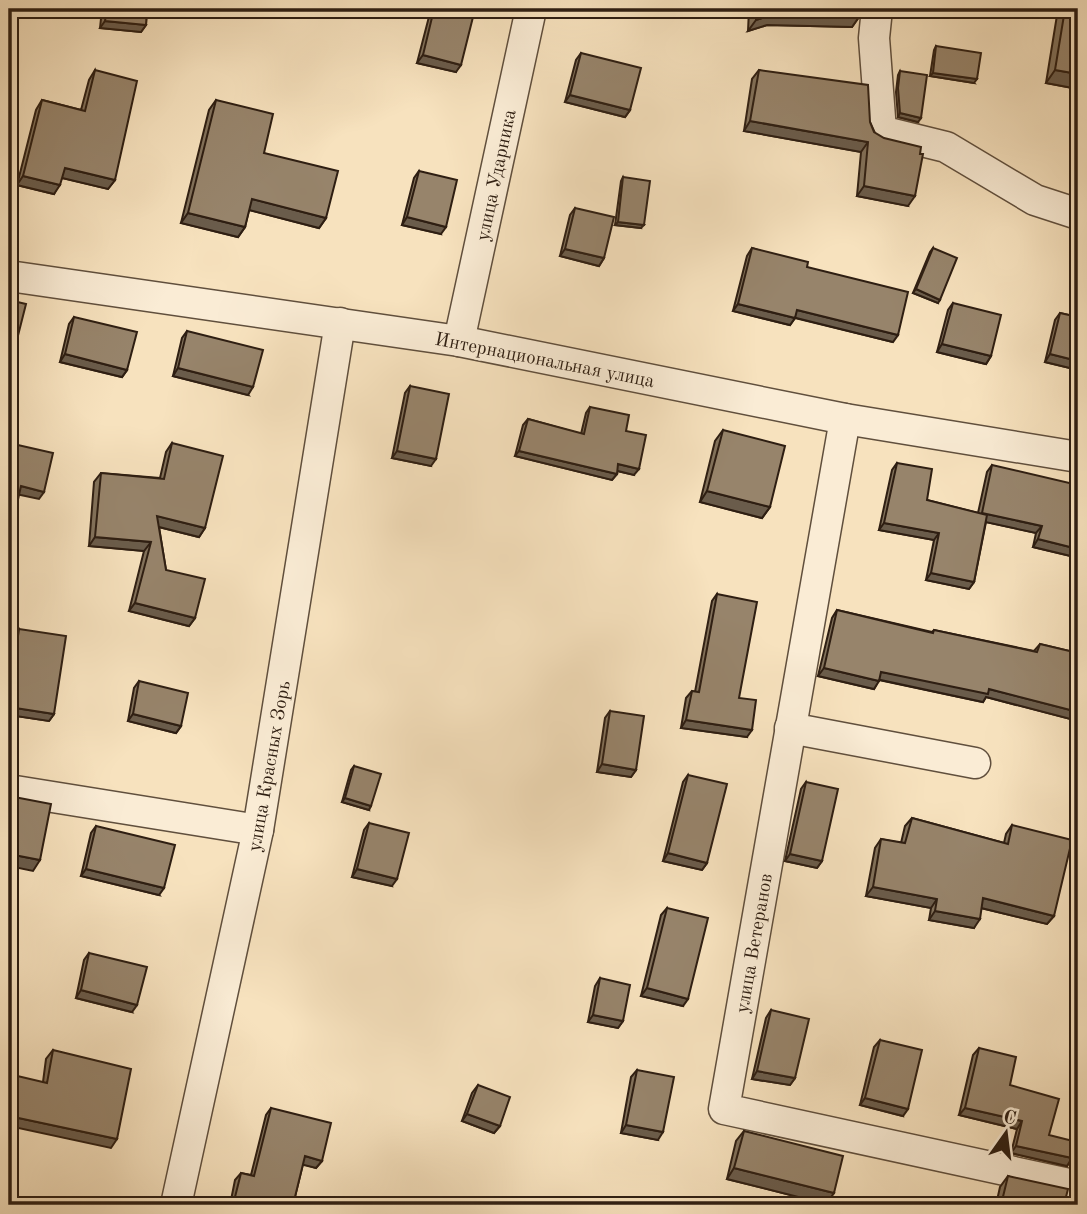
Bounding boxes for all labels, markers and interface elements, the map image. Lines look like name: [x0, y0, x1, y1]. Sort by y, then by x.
street label: улица Ударника: [474, 107, 521, 243]
street label: Интернациональная улица: [433, 331, 657, 392]
street label: улица Красных Зорь: [246, 679, 295, 853]
street label: улица Ветеранов: [734, 872, 777, 1015]
north arrow: [972, 1098, 1042, 1168]
text: С: [1001, 1108, 1018, 1130]

